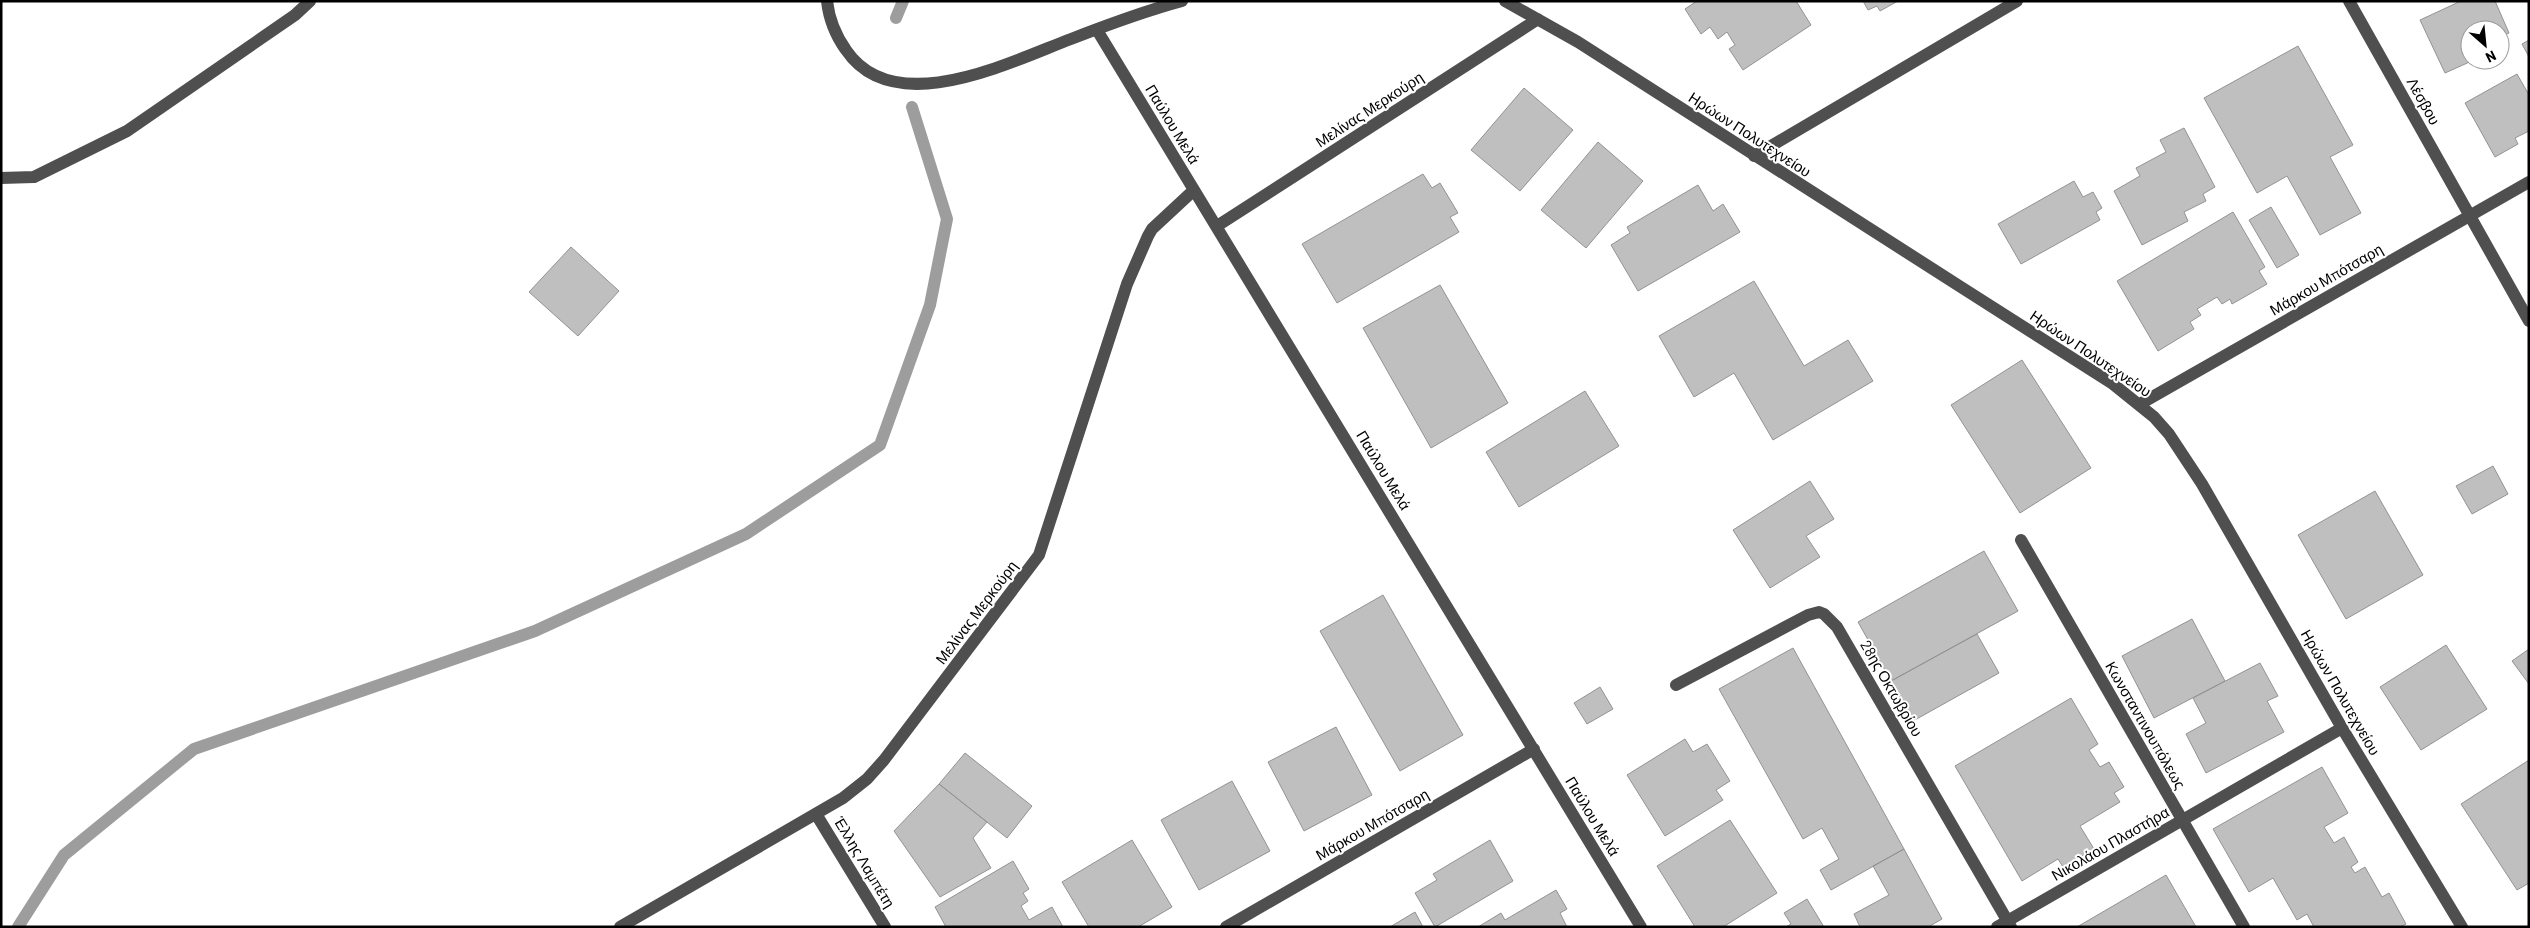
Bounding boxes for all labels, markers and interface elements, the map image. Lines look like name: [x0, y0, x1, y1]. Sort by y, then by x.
north arrow: [2460, 20, 2510, 70]
text: N: [2483, 47, 2499, 67]
street label: Μελίνας Μερκούρη: [1312, 67, 1426, 151]
street label: Λέσβου: [2404, 74, 2444, 128]
street label: Παύλου Μελά: [1142, 81, 1204, 167]
street label: Ηρώων Πολυτεχνείου: [1686, 88, 1814, 180]
street label: Μάρκου Μπότσαρη: [2266, 239, 2386, 319]
street label: Ηρώων Πολυτεχνείου: [2027, 306, 2155, 400]
street label: Παύλου Μελά: [1353, 427, 1415, 513]
street label: Μελίνας Μερκούρη: [931, 557, 1021, 667]
street label: Ηρώων Πολυτεχνείου: [2298, 626, 2384, 758]
street label: 28ης Οκτωβρίου: [1857, 637, 1927, 739]
street label: Κωνσταντινουπόλεως: [2102, 658, 2190, 792]
street label: Παύλου Μελά: [1562, 773, 1624, 859]
street label: Μάρκου Μπότσαρη: [1312, 784, 1432, 864]
street label: Νικολάου Πλαστήρα: [2048, 802, 2172, 884]
street label: Έλλης Λαμπέτη: [830, 812, 899, 911]

